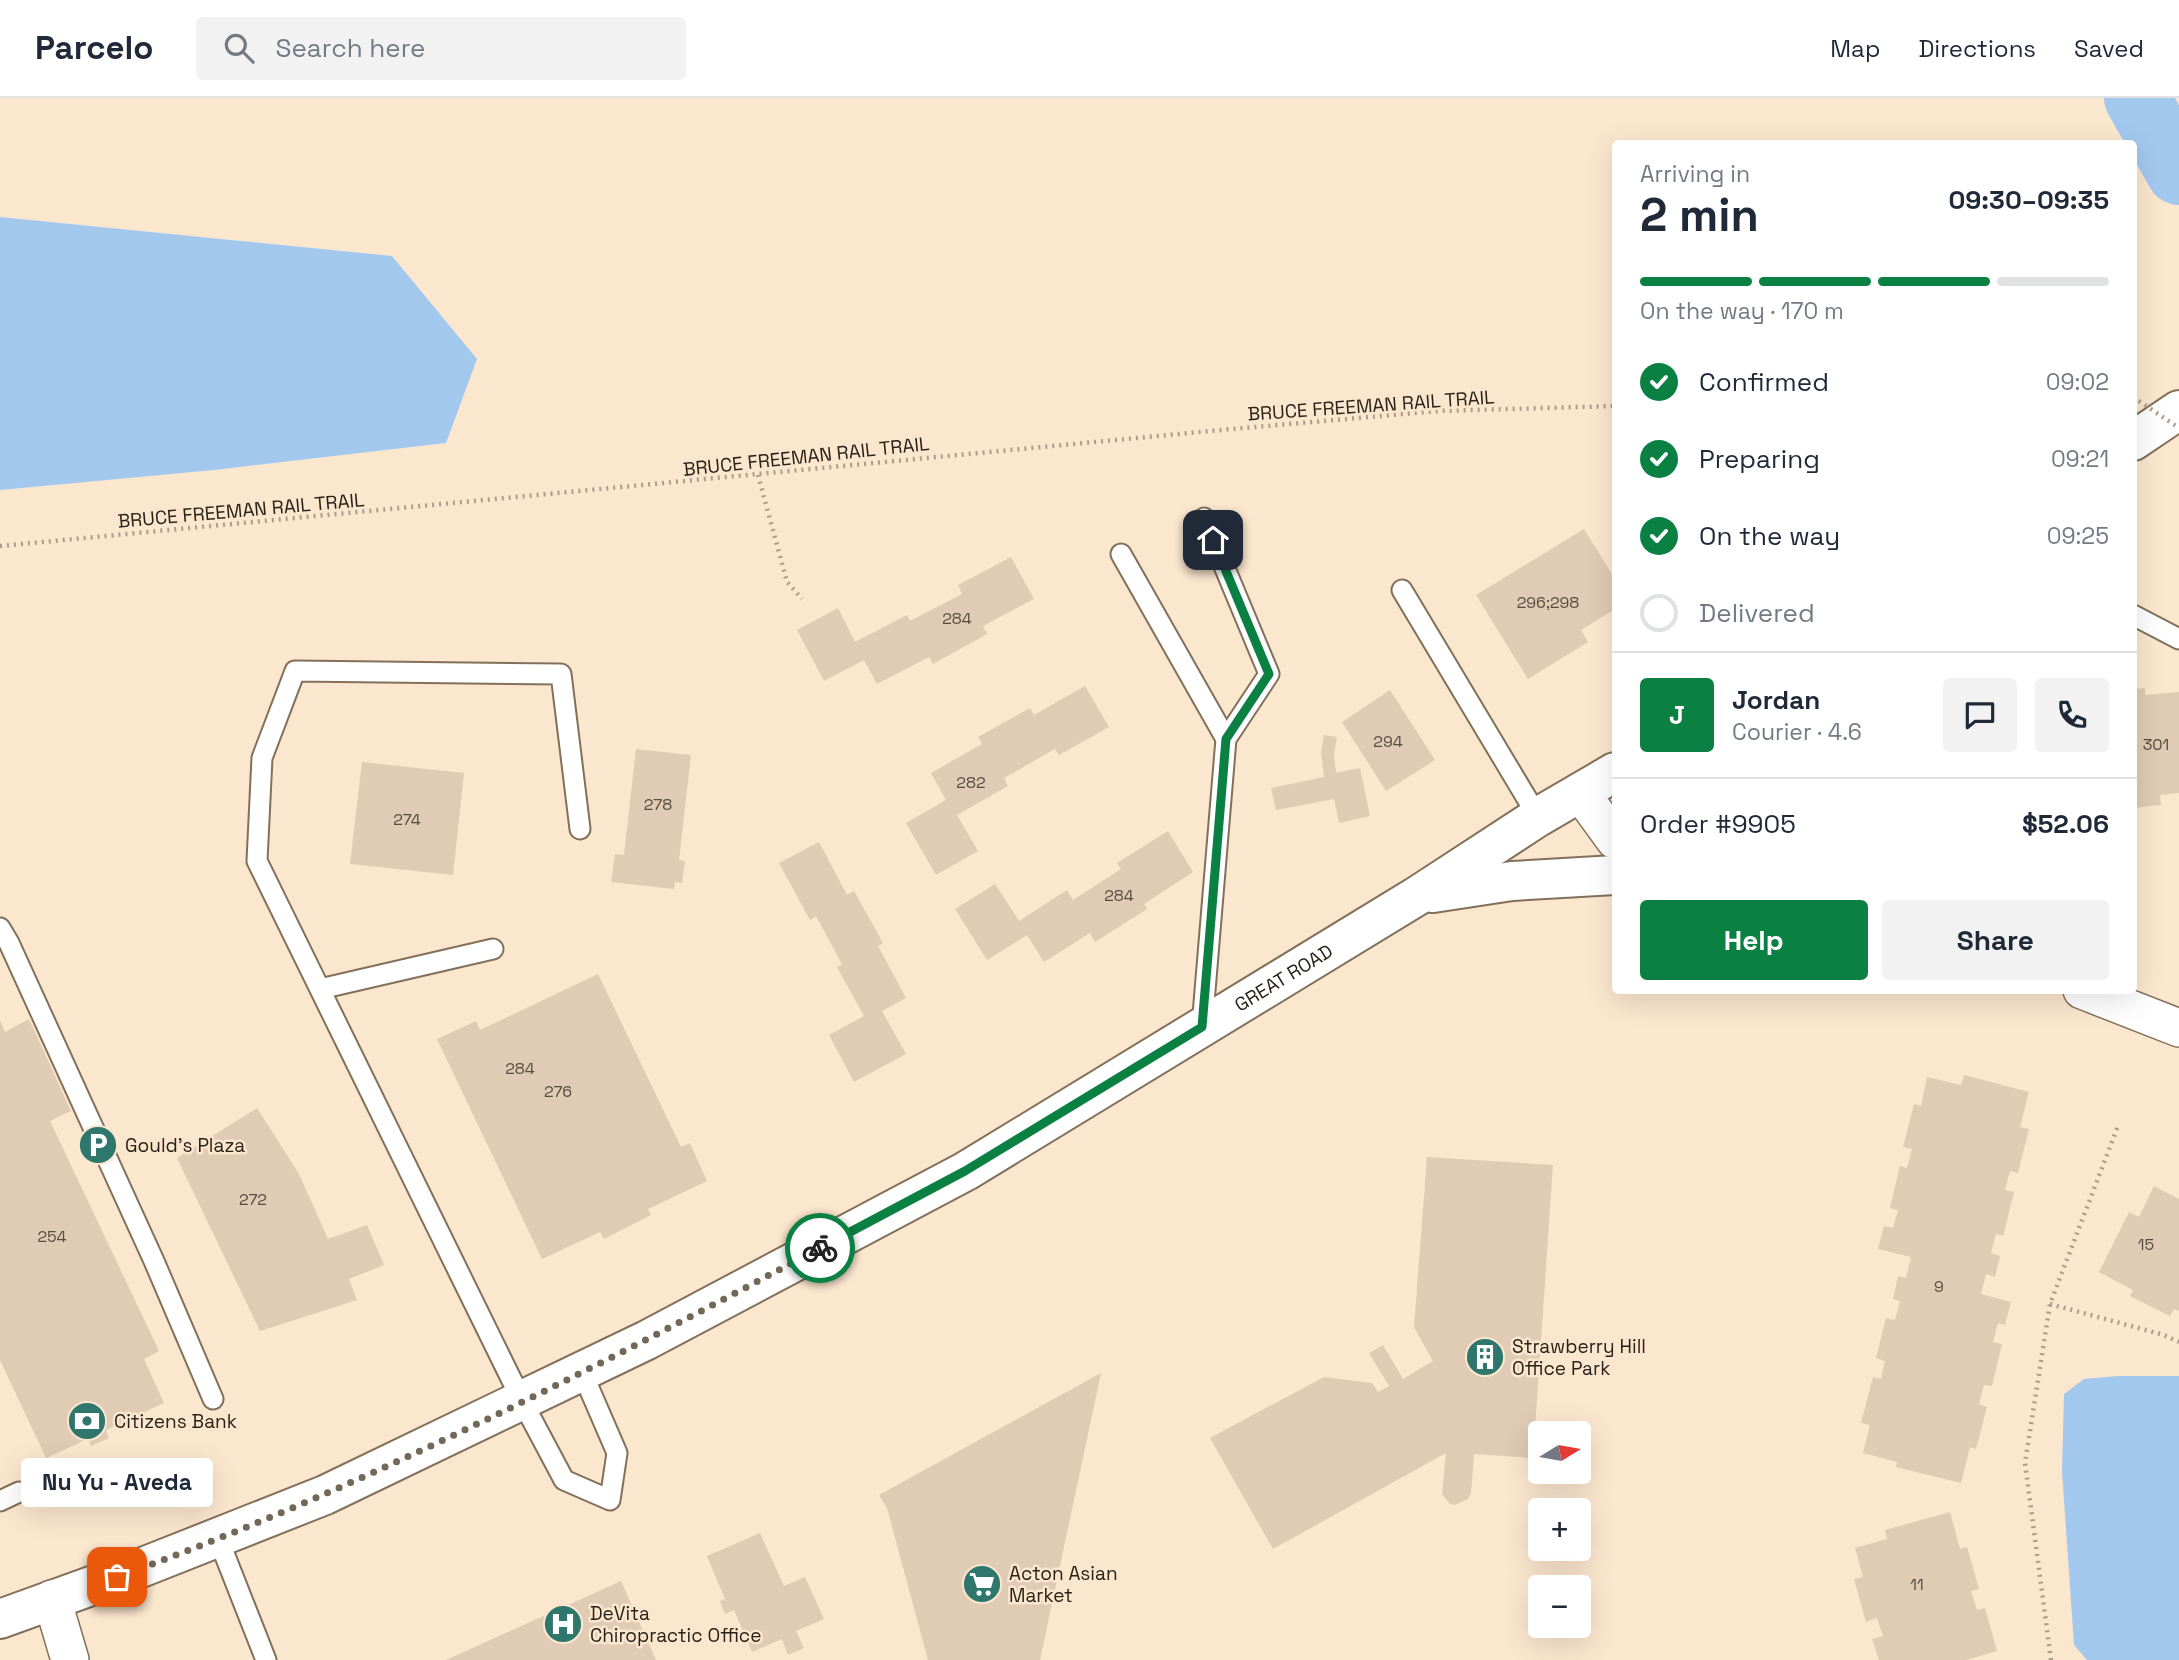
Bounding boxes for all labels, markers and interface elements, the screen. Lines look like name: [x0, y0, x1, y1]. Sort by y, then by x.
search box: [196, 17, 686, 80]
text: Parcelo: [35, 27, 154, 69]
icon: search: [220, 29, 258, 67]
text: Search here: [276, 31, 425, 65]
text: Map: [1830, 33, 1880, 64]
text: Directions: [1918, 33, 2036, 64]
text: Saved: [2074, 33, 2144, 64]
text: Arriving in: [1640, 159, 1750, 189]
text: 09:30–09:35: [1948, 183, 2109, 217]
text: 2 min: [1640, 186, 1759, 244]
text: On the way · 170 m: [1640, 296, 1844, 326]
icon: check: [1640, 363, 1678, 401]
text: Confirmed: [1699, 365, 1829, 399]
text: 09:02: [2046, 367, 2109, 397]
street label: BRUCE FREEMAN RAIL TRAIL: [1247, 384, 1495, 427]
street label: BRUCE FREEMAN RAIL TRAIL: [682, 431, 930, 482]
icon: check: [1640, 440, 1678, 478]
text: Preparing: [1699, 442, 1820, 476]
text: 09:21: [2051, 444, 2109, 474]
street label: BRUCE FREEMAN RAIL TRAIL: [117, 487, 365, 534]
pin: [1183, 510, 1243, 570]
icon: check: [1640, 517, 1678, 555]
text: On the way: [1699, 519, 1840, 553]
icon: home: [1194, 521, 1232, 559]
text: 09:25: [2047, 521, 2109, 551]
house number: 296;298: [1517, 592, 1579, 613]
text: Delivered: [1699, 596, 1815, 630]
house number: 284: [942, 608, 972, 629]
button: chat: [1943, 678, 2017, 752]
button: phone: [2035, 678, 2109, 752]
text: Jordan: [1732, 683, 1820, 717]
text: J: [1669, 698, 1685, 732]
text: Courier · 4.6: [1732, 717, 1862, 747]
house number: 294: [1373, 731, 1403, 752]
house number: 301: [2143, 734, 2169, 755]
house number: 282: [956, 772, 986, 793]
house number: 278: [644, 794, 672, 815]
text: Order #9905: [1640, 807, 1796, 841]
text: $52.06: [2022, 807, 2109, 841]
house number: 274: [393, 809, 421, 830]
house number: 284: [1104, 885, 1134, 906]
button: Help: [1640, 900, 1868, 980]
button: Share: [1882, 900, 2109, 980]
street label: GREAT ROAD: [1230, 938, 1337, 1017]
house number: 284: [505, 1058, 535, 1079]
house number: 276: [544, 1081, 572, 1102]
parking icon: Gould's Plaza: [77, 1124, 119, 1166]
place label: Gould's Plaza: [125, 1133, 245, 1158]
house number: 272: [239, 1189, 267, 1210]
courier: [785, 1213, 855, 1283]
house number: 254: [37, 1226, 67, 1247]
icon: bike: [801, 1229, 839, 1267]
house number: 15: [2138, 1234, 2154, 1255]
house number: 9: [1934, 1276, 1944, 1297]
place label: Strawberry Hill Office Park: [1512, 1334, 1646, 1381]
building icon: Strawberry Hill Office Park: [1464, 1336, 1506, 1378]
bank icon: Citizens Bank: [66, 1400, 108, 1442]
place label: Citizens Bank: [114, 1409, 237, 1434]
north arrow: [1528, 1421, 1591, 1484]
map controls: [1528, 1421, 1591, 1638]
callout: Nu Yu - Aveda: [21, 1458, 213, 1507]
text: Nu Yu - Aveda: [42, 1467, 192, 1497]
button: +: [1528, 1498, 1591, 1561]
pin: [87, 1547, 147, 1607]
icon: bag: [98, 1558, 136, 1596]
place label: Acton Asian Market: [1009, 1561, 1118, 1608]
supermarket icon: Acton Asian Market: [961, 1563, 1003, 1605]
house number: 11: [1910, 1574, 1924, 1595]
button: −: [1528, 1575, 1591, 1638]
place label: DeVita Chiropractic Office: [590, 1601, 761, 1648]
hospital icon: DeVita Chiropractic Office: [542, 1603, 584, 1645]

